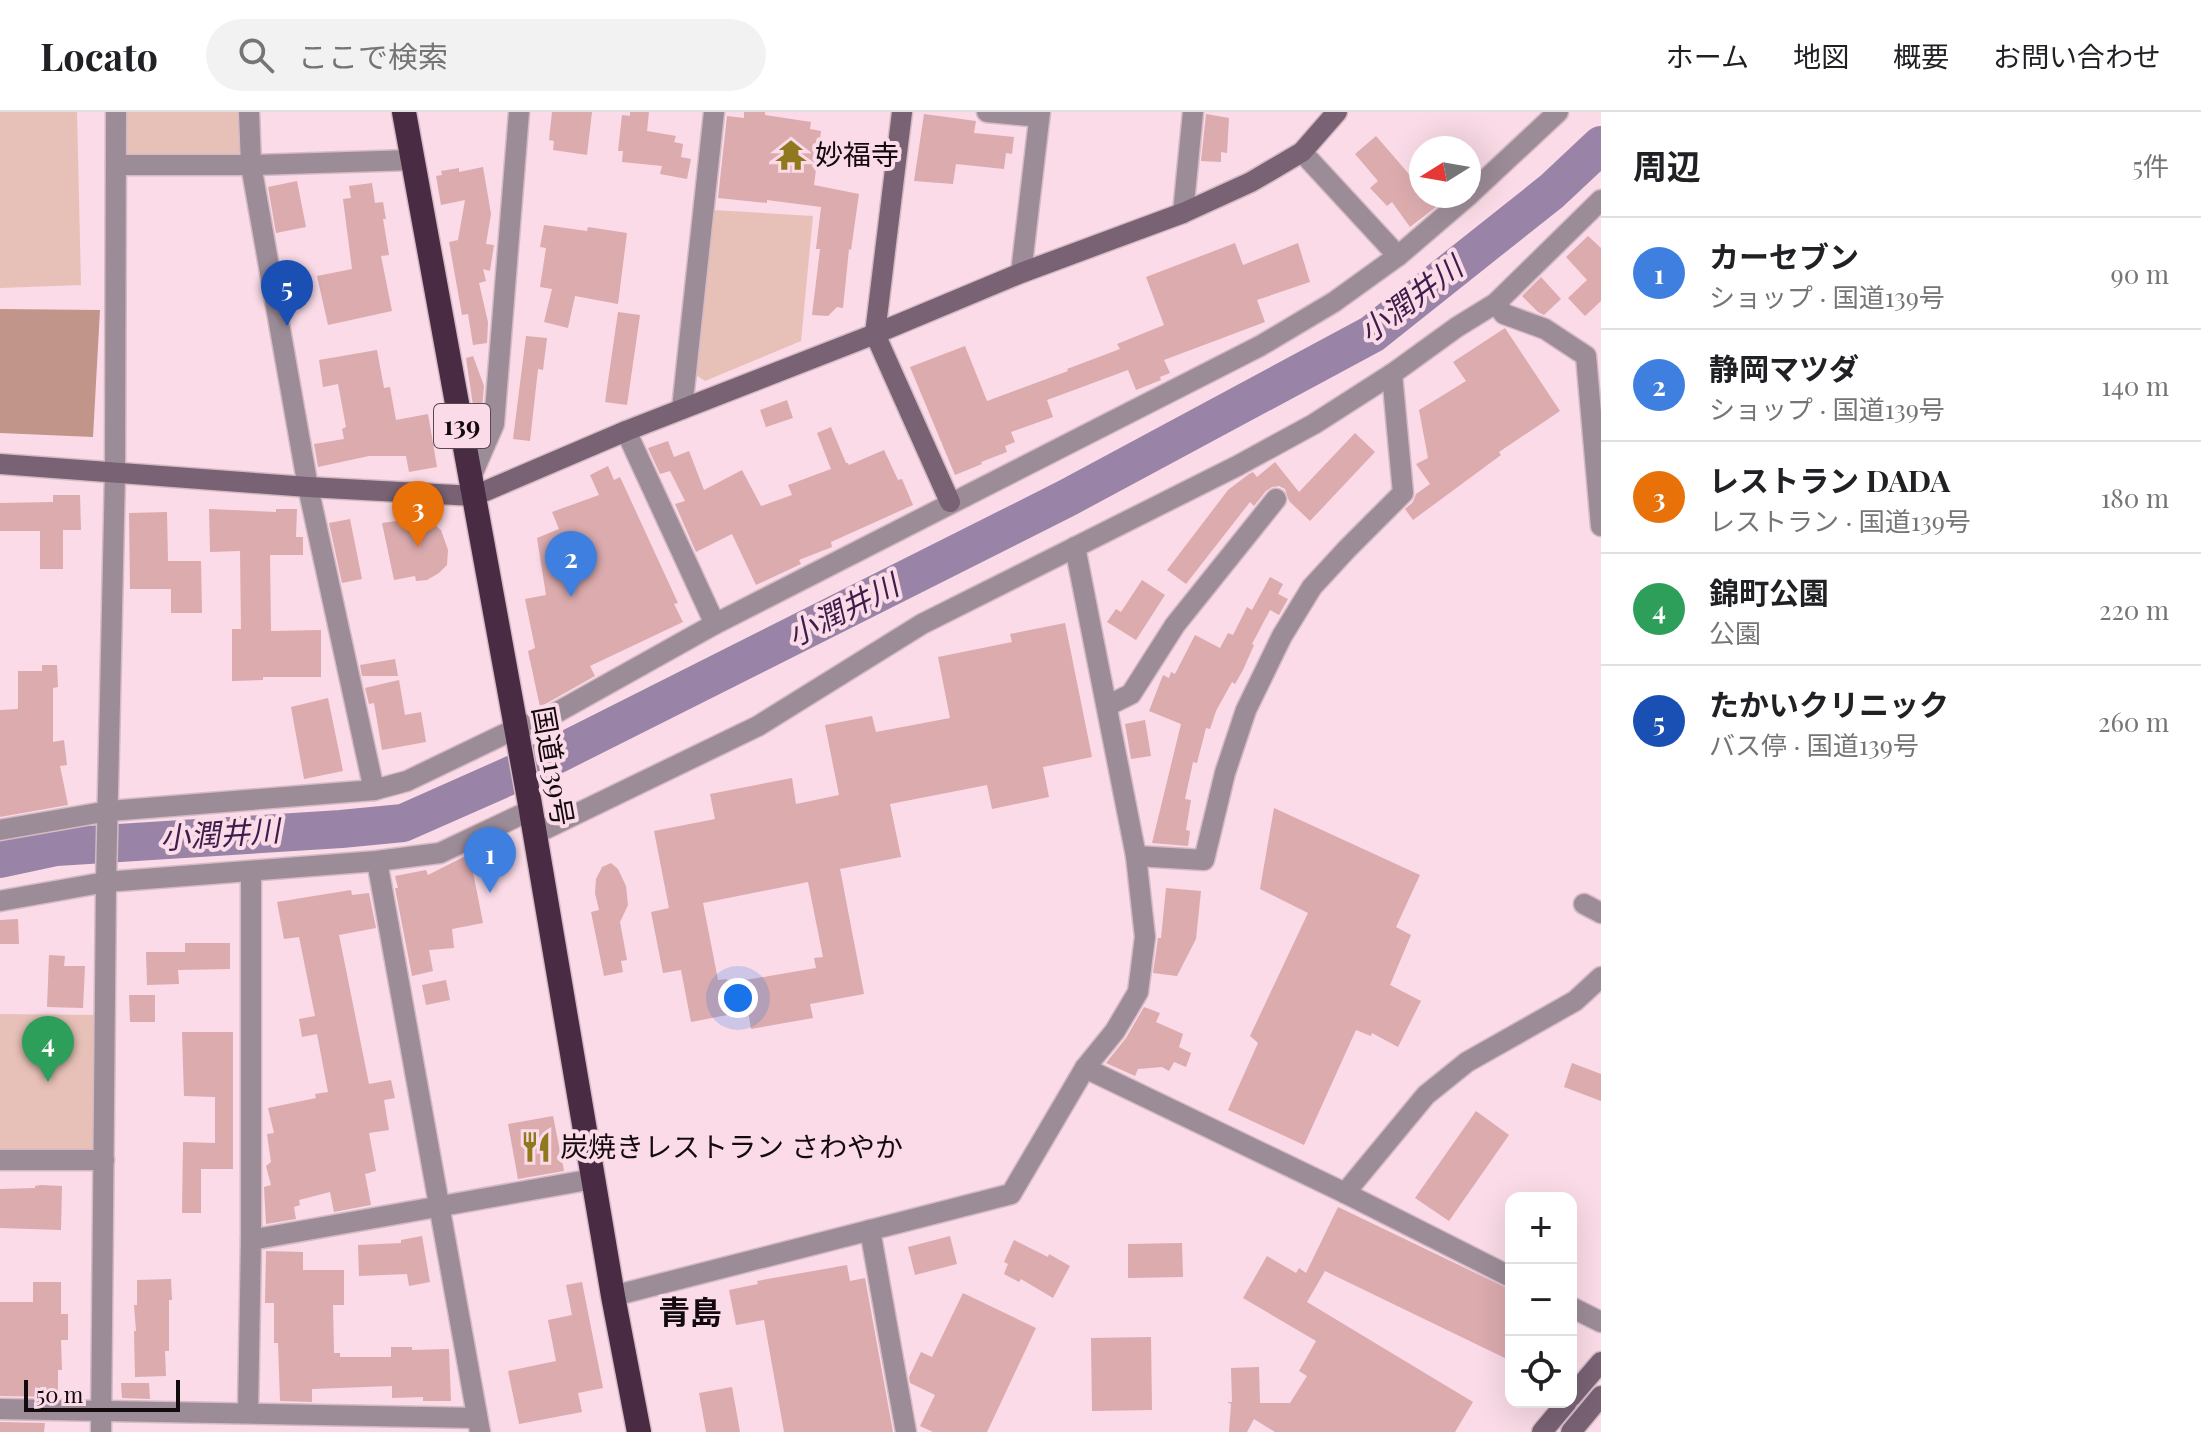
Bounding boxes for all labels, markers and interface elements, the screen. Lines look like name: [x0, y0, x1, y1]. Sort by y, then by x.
search box: [206, 19, 766, 91]
text: Locato: [40, 30, 158, 81]
icon: search: [234, 33, 278, 77]
text: ここで検索: [298, 36, 448, 76]
text: ホーム: [1666, 37, 1749, 74]
text: 地図: [1793, 37, 1849, 74]
text: 概要: [1893, 37, 1949, 74]
text: お問い合わせ: [1993, 37, 2161, 74]
place label: 妙福寺: [815, 135, 899, 172]
north arrow: [1409, 136, 1481, 208]
temple icon: 妙福寺: [774, 138, 808, 172]
text: 周辺: [1633, 142, 1701, 188]
text: 5件: [2132, 148, 2169, 183]
text: カーセブン: [1709, 236, 1859, 276]
water label: 小潤井川: [1350, 245, 1472, 350]
text: 1: [1654, 256, 1664, 291]
text: 90 m: [2111, 256, 2169, 291]
pin: 5: [261, 260, 313, 326]
text: ショップ · 国道139号: [1709, 279, 1945, 314]
text: 静岡マツダ: [1709, 348, 1859, 388]
text: 2: [1652, 368, 1666, 403]
text: 140 m: [2101, 368, 2169, 403]
text: ショップ · 国道139号: [1709, 391, 1945, 426]
road number: 139: [434, 404, 490, 448]
text: レストラン DADA: [1709, 460, 1950, 500]
text: 3: [1653, 480, 1665, 515]
text: 180 m: [2101, 480, 2169, 515]
pin: 3: [392, 481, 444, 547]
text: レストラン · 国道139号: [1709, 503, 1971, 538]
pin: 2: [545, 531, 597, 597]
water label: 小潤井川: [780, 563, 907, 654]
text: 錦町公園: [1709, 572, 1829, 612]
text: 4: [1652, 592, 1666, 627]
text: 220 m: [2099, 592, 2169, 627]
text: 公園: [1709, 615, 1761, 650]
text: たかいクリニック: [1709, 684, 1949, 724]
street label: 国道139号: [526, 703, 583, 828]
text: 5: [1653, 704, 1665, 739]
text: 260 m: [2098, 704, 2169, 739]
text: バス停 · 国道139号: [1709, 727, 1919, 762]
water label: 小潤井川: [159, 809, 284, 857]
pin: 1: [464, 827, 516, 893]
your location: [718, 978, 758, 1018]
pin: 4: [22, 1016, 74, 1082]
place label: 炭焼きレストラン さわやか: [560, 1127, 903, 1164]
restaurant icon: 炭焼きレストラン さわやか: [519, 1130, 553, 1164]
map controls: [1505, 1192, 1577, 1408]
button: +: [1505, 1192, 1577, 1264]
button: −: [1505, 1264, 1577, 1336]
district label: 青島: [658, 1289, 722, 1332]
button: locate: [1505, 1336, 1577, 1408]
scale bar: [24, 1376, 180, 1412]
text: 50 m: [36, 1379, 83, 1409]

